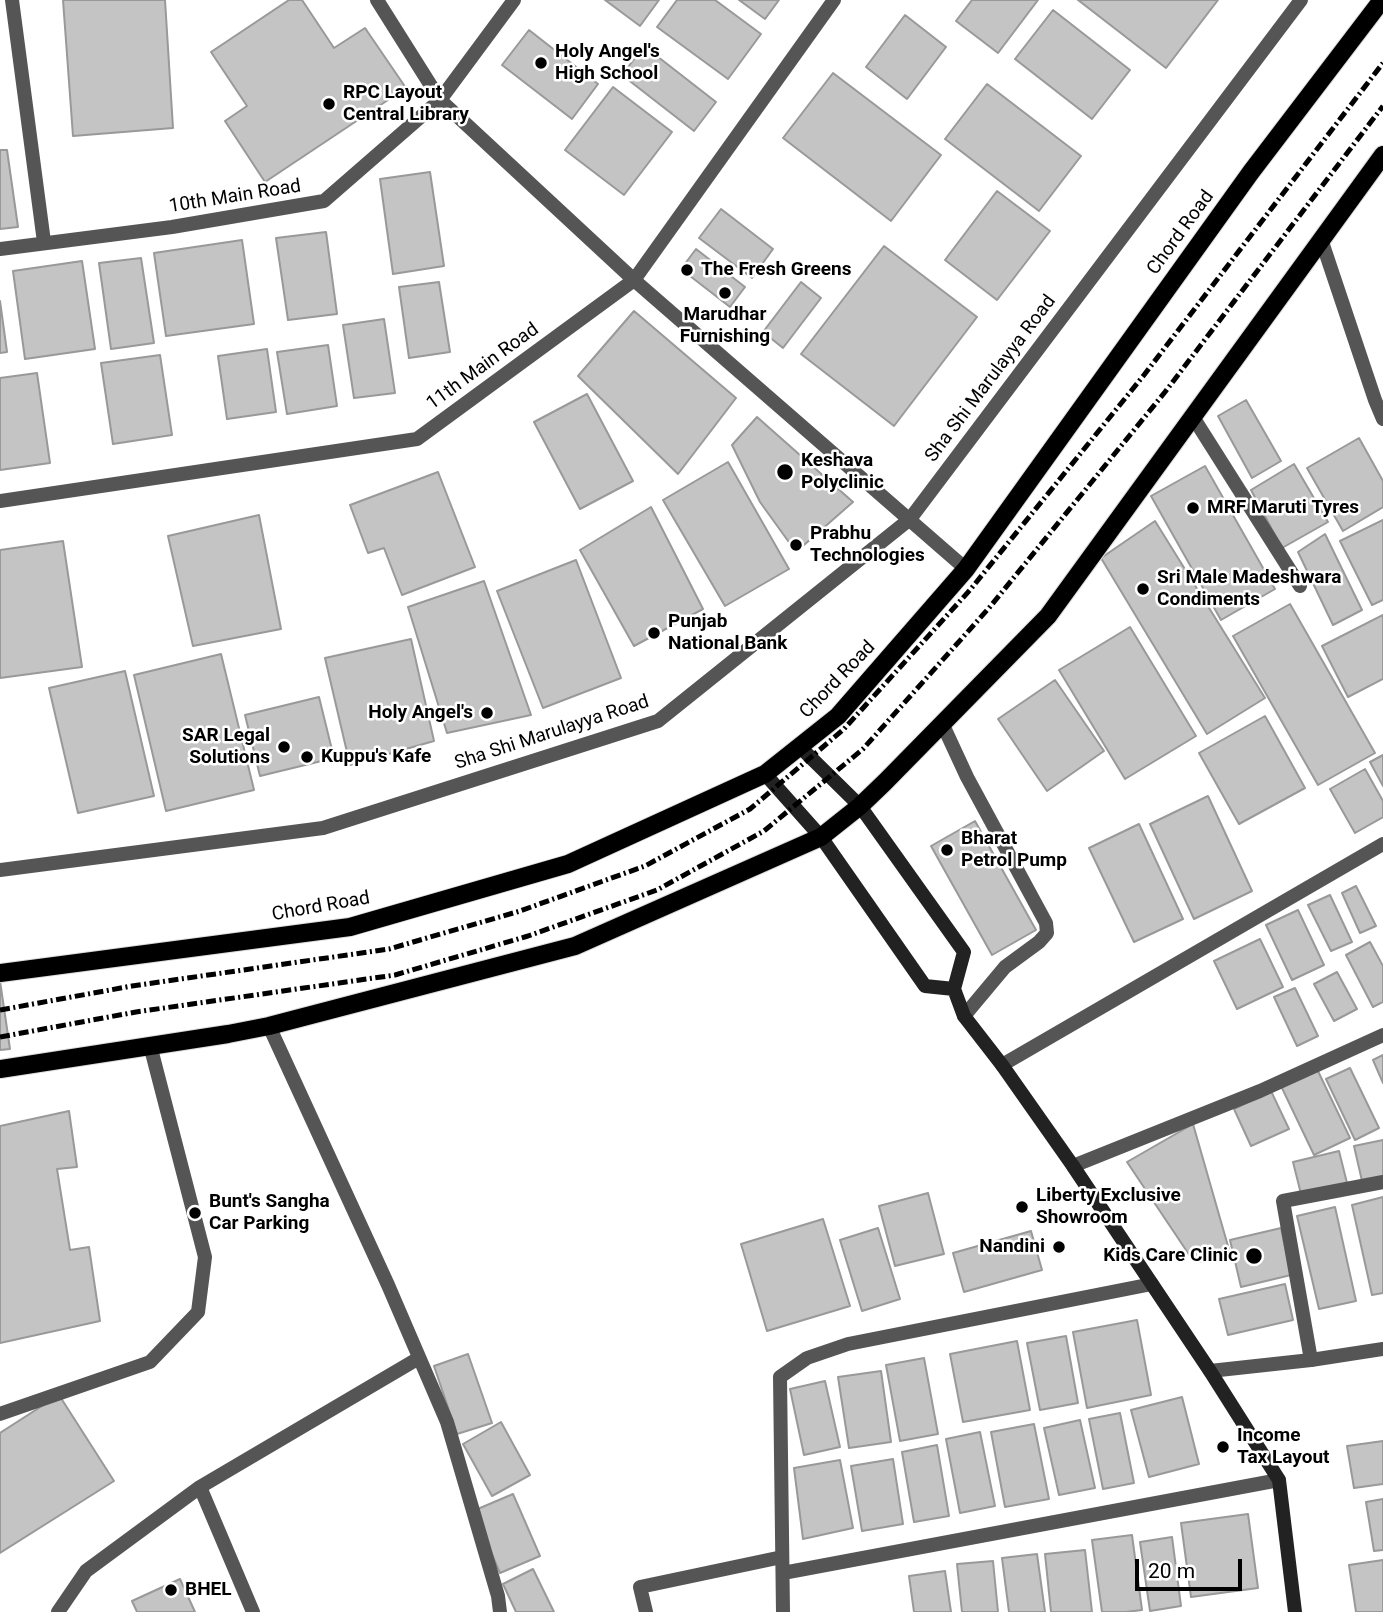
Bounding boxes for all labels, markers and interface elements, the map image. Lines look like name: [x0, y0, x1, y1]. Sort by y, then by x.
place label: Holy Angel's High School: [555, 41, 660, 85]
marker: Holy Angel's High School: [533, 55, 549, 71]
place label: RPC Layout Central Library: [343, 82, 469, 126]
marker: RPC Layout Central Library: [321, 96, 337, 112]
street label: 10th Main Road: [167, 175, 303, 219]
street label: Chord Road: [1143, 186, 1219, 280]
place label: The Fresh Greens: [701, 259, 851, 281]
marker: The Fresh Greens: [679, 262, 695, 278]
marker: Marudhar Furnishing: [717, 285, 733, 301]
street label: Sha Shi Marulayya Road: [921, 291, 1061, 467]
place label: Marudhar Furnishing: [680, 304, 770, 348]
street label: 11th Main Road: [422, 319, 544, 415]
place label: Keshava Polyclinic: [801, 450, 884, 494]
marker: Keshava Polyclinic: [775, 462, 795, 482]
place label: MRF Maruti Tyres: [1207, 497, 1359, 519]
marker: MRF Maruti Tyres: [1185, 500, 1201, 516]
place label: Prabhu Technologies: [810, 523, 925, 567]
marker: Prabhu Technologies: [788, 537, 804, 553]
place label: Sri Male Madeshwara Condiments: [1157, 567, 1341, 611]
marker: Sri Male Madeshwara Condiments: [1135, 581, 1151, 597]
place label: Punjab National Bank: [668, 611, 787, 655]
marker: Punjab National Bank: [646, 625, 662, 641]
street label: Chord Road: [795, 636, 881, 724]
street label: Sha Shi Marulayya Road: [452, 691, 652, 775]
place label: Holy Angel's: [368, 702, 473, 724]
marker: Holy Angel's: [479, 705, 495, 721]
place label: SAR Legal Solutions: [182, 725, 270, 769]
marker: SAR Legal Solutions: [276, 739, 292, 755]
place label: Kuppu's Kafe: [321, 746, 431, 768]
marker: Kuppu's Kafe: [299, 749, 315, 765]
place label: Bharat Petrol Pump: [961, 828, 1067, 872]
marker: Bharat Petrol Pump: [939, 842, 955, 858]
street label: Chord Road: [270, 887, 372, 927]
place label: Liberty Exclusive Showroom: [1036, 1185, 1181, 1229]
place label: Bunt's Sangha Car Parking: [209, 1191, 330, 1235]
marker: Liberty Exclusive Showroom: [1014, 1199, 1030, 1215]
marker: Bunt's Sangha Car Parking: [187, 1205, 203, 1221]
place label: Nandini: [979, 1236, 1045, 1258]
marker: Nandini: [1051, 1239, 1067, 1255]
place label: Kids Care Clinic: [1103, 1245, 1238, 1267]
marker: Kids Care Clinic: [1244, 1246, 1264, 1266]
place label: Income Tax Layout: [1237, 1425, 1329, 1469]
marker: Income Tax Layout: [1215, 1439, 1231, 1455]
scale bar: [1138, 1546, 1245, 1590]
text: 20 m: [1148, 1559, 1195, 1583]
place label: BHEL: [185, 1579, 232, 1601]
marker: BHEL: [163, 1582, 179, 1598]

